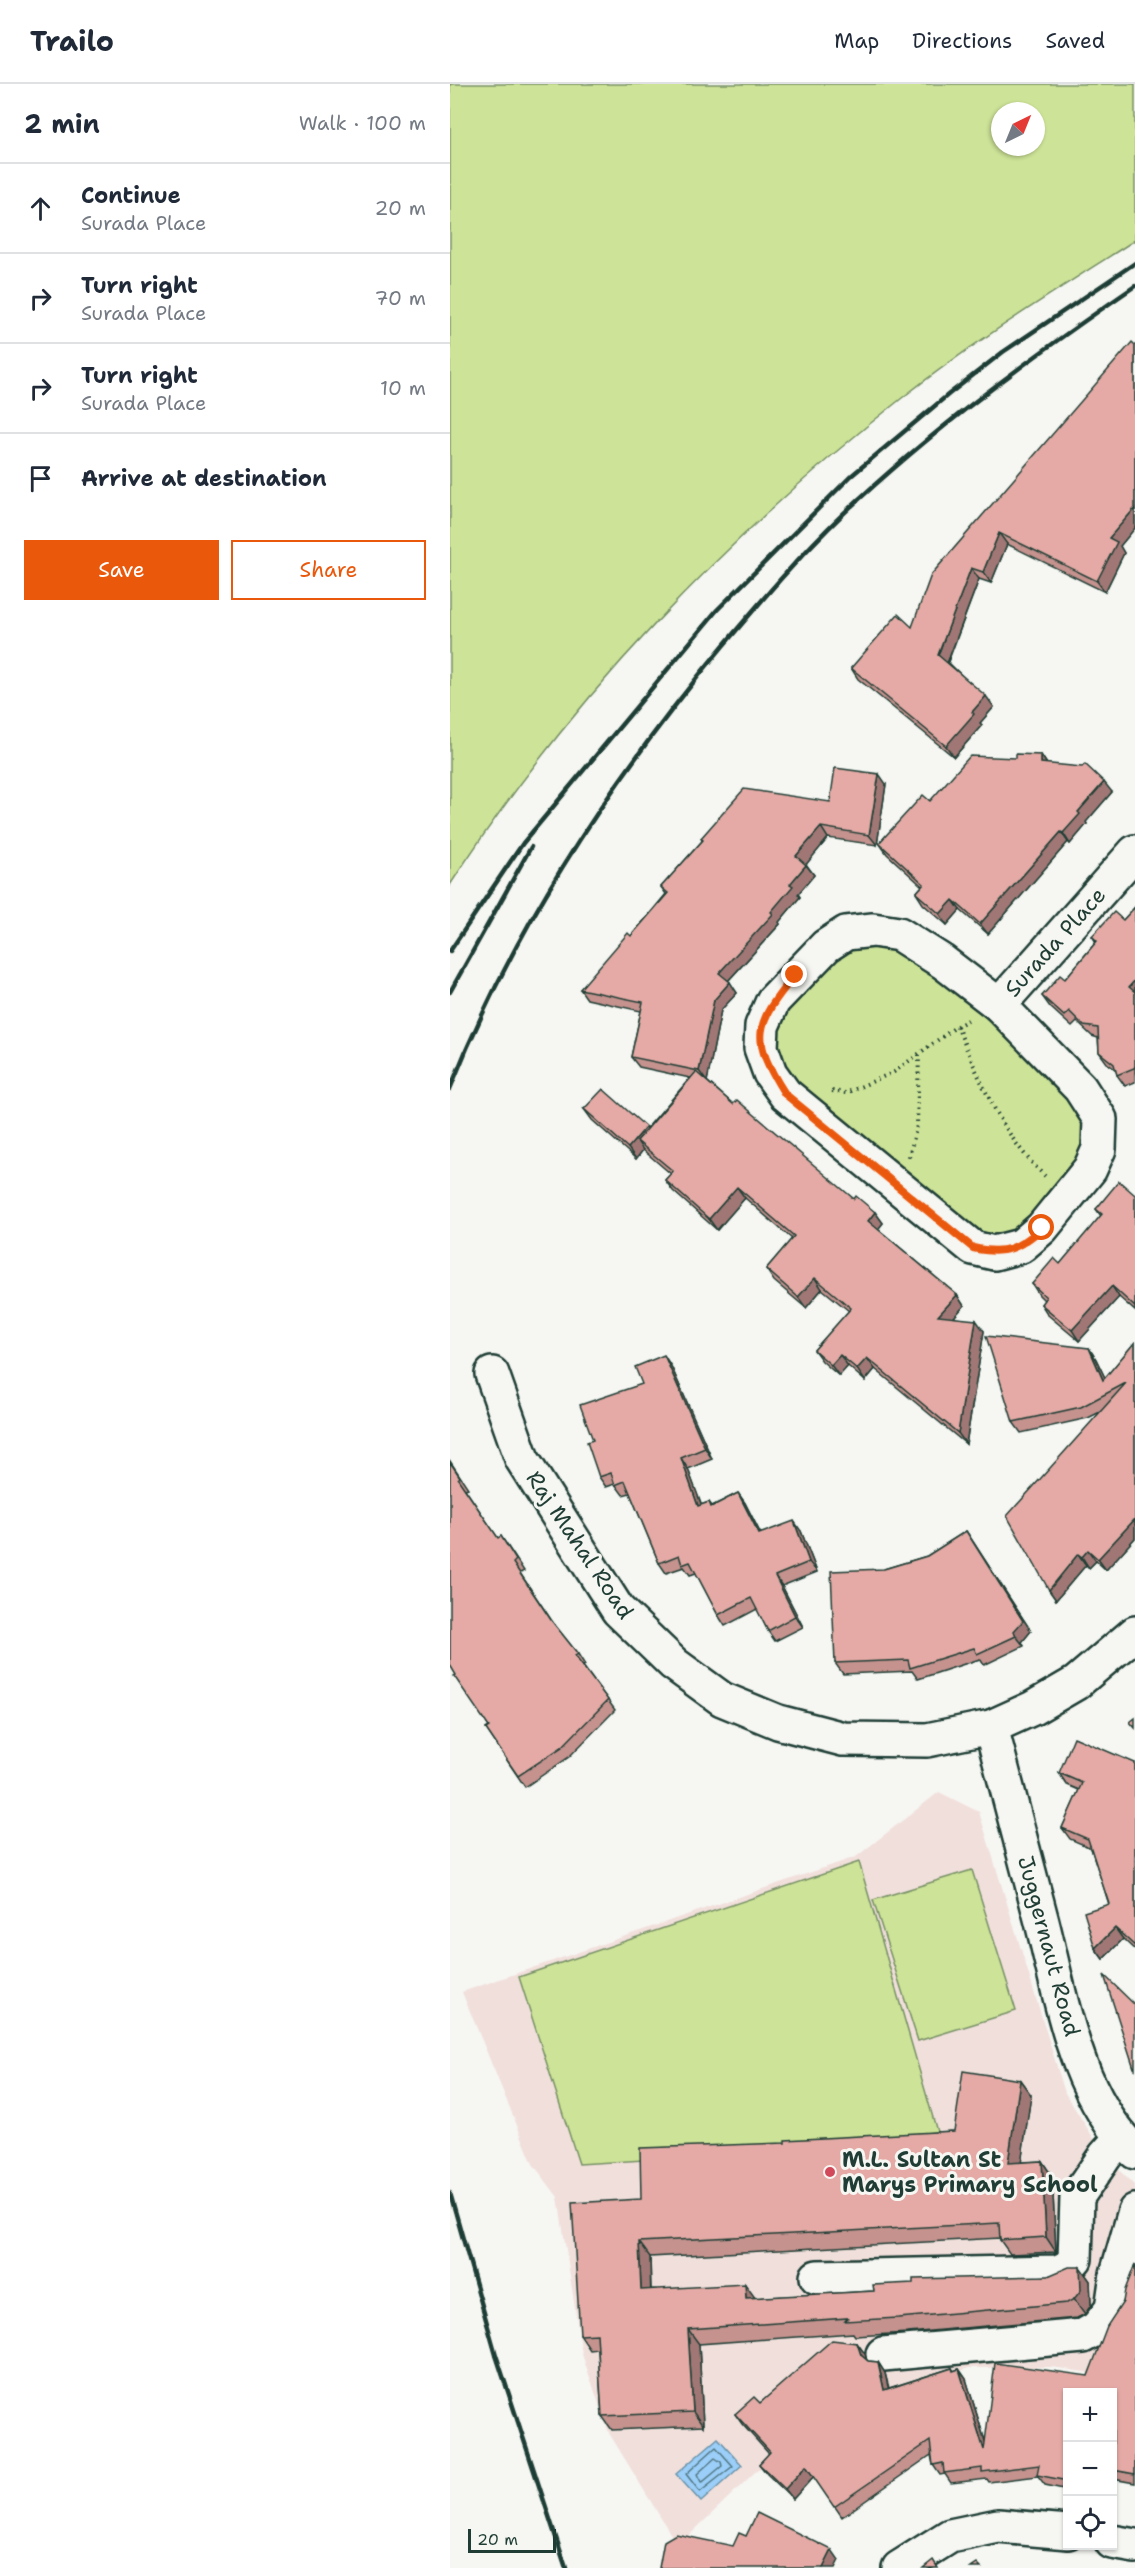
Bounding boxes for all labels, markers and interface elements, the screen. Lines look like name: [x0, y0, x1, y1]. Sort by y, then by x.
text: Trailo: [30, 22, 114, 60]
text: Map: [834, 27, 879, 55]
text: Directions: [912, 27, 1012, 55]
text: Saved: [1045, 27, 1105, 55]
north arrow: [991, 102, 1045, 156]
text: 2 min: [24, 106, 100, 141]
text: Walk · 100 m: [299, 110, 426, 136]
text: Continue: [81, 181, 181, 210]
icon: ahead: [24, 192, 57, 225]
text: 20 m: [375, 195, 426, 221]
text: Surada Place: [81, 210, 206, 236]
text: Turn right: [81, 271, 198, 300]
icon: right: [24, 282, 57, 315]
text: 70 m: [374, 285, 426, 311]
text: Surada Place: [81, 300, 206, 326]
text: Turn right: [81, 361, 198, 390]
icon: right: [24, 372, 57, 405]
text: 10 m: [380, 375, 426, 401]
text: Surada Place: [81, 390, 206, 416]
icon: arrive: [24, 462, 57, 495]
text: Arrive at destination: [81, 464, 327, 493]
button: Save: [24, 540, 219, 600]
button: Share: [231, 540, 426, 600]
street label: Surada Place: [998, 881, 1112, 1003]
route end: [781, 961, 807, 987]
route start: [1028, 1214, 1054, 1240]
street label: Raj Mahal Road: [520, 1465, 640, 1625]
street label: Juggernaut Road: [1011, 1853, 1087, 2040]
place label: M.L. Sultan St Marys Primary School: [842, 2145, 1098, 2199]
marker: M.L. Sultan St Marys Primary School: [823, 2165, 837, 2179]
map controls: [1063, 2388, 1117, 2550]
button: +: [1063, 2388, 1117, 2442]
button: −: [1063, 2442, 1117, 2496]
button: locate: [1063, 2496, 1117, 2550]
scale bar: [468, 2526, 556, 2554]
text: 20 m: [477, 2529, 518, 2550]

